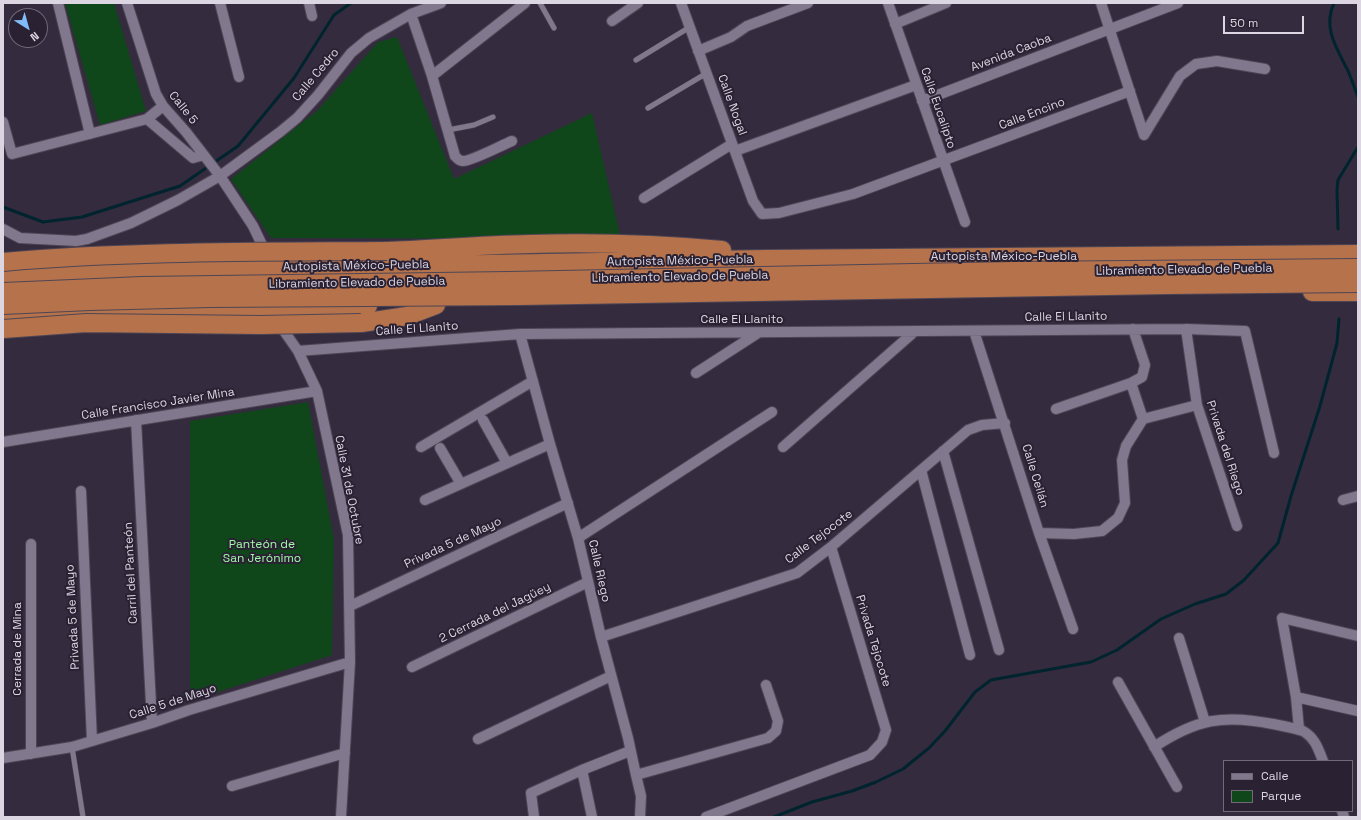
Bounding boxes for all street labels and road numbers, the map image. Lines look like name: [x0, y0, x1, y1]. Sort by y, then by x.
street label: Avenida Caoba: [969, 31, 1053, 75]
street label: Calle Cedro: [290, 46, 342, 104]
street label: Calle Eucalipto: [917, 65, 959, 151]
street label: Calle Nogal: [714, 73, 750, 137]
street label: Calle 5: [165, 89, 201, 127]
street label: Calle Encino: [997, 95, 1067, 133]
street label: Autopista México-Puebla: [931, 250, 1077, 264]
street label: Autopista México-Puebla: [607, 253, 753, 269]
street label: Autopista México-Puebla: [283, 258, 429, 274]
street label: Libramiento Elevado de Puebla: [1096, 261, 1272, 279]
street label: Libramiento Elevado de Puebla: [592, 268, 768, 286]
street label: Libramiento Elevado de Puebla: [269, 274, 445, 292]
street label: Calle El Llanito: [1024, 309, 1108, 325]
street label: Calle El Llanito: [701, 313, 783, 327]
street label: Calle El Llanito: [375, 319, 459, 339]
street label: Calle Francisco Javier Mina: [80, 385, 236, 423]
street label: Privada del Riego: [1203, 399, 1247, 497]
street label: Calle 31 de Octubre: [331, 434, 367, 546]
street label: Calle Ceilán: [1019, 443, 1051, 509]
street label: Calle Tejocote: [782, 507, 856, 567]
street label: Privada 5 de Mayo: [402, 514, 504, 572]
street label: Carril del Panteón: [121, 522, 141, 624]
street label: Calle Riego: [585, 538, 613, 604]
street label: Privada 5 de Mayo: [63, 564, 83, 670]
street label: 2 Cerrada del Jagüey: [437, 580, 553, 646]
street label: Privada Tejocote: [852, 593, 894, 689]
street label: Cerrada de Mina: [11, 602, 25, 696]
street label: Calle 5 de Mayo: [128, 681, 218, 723]

